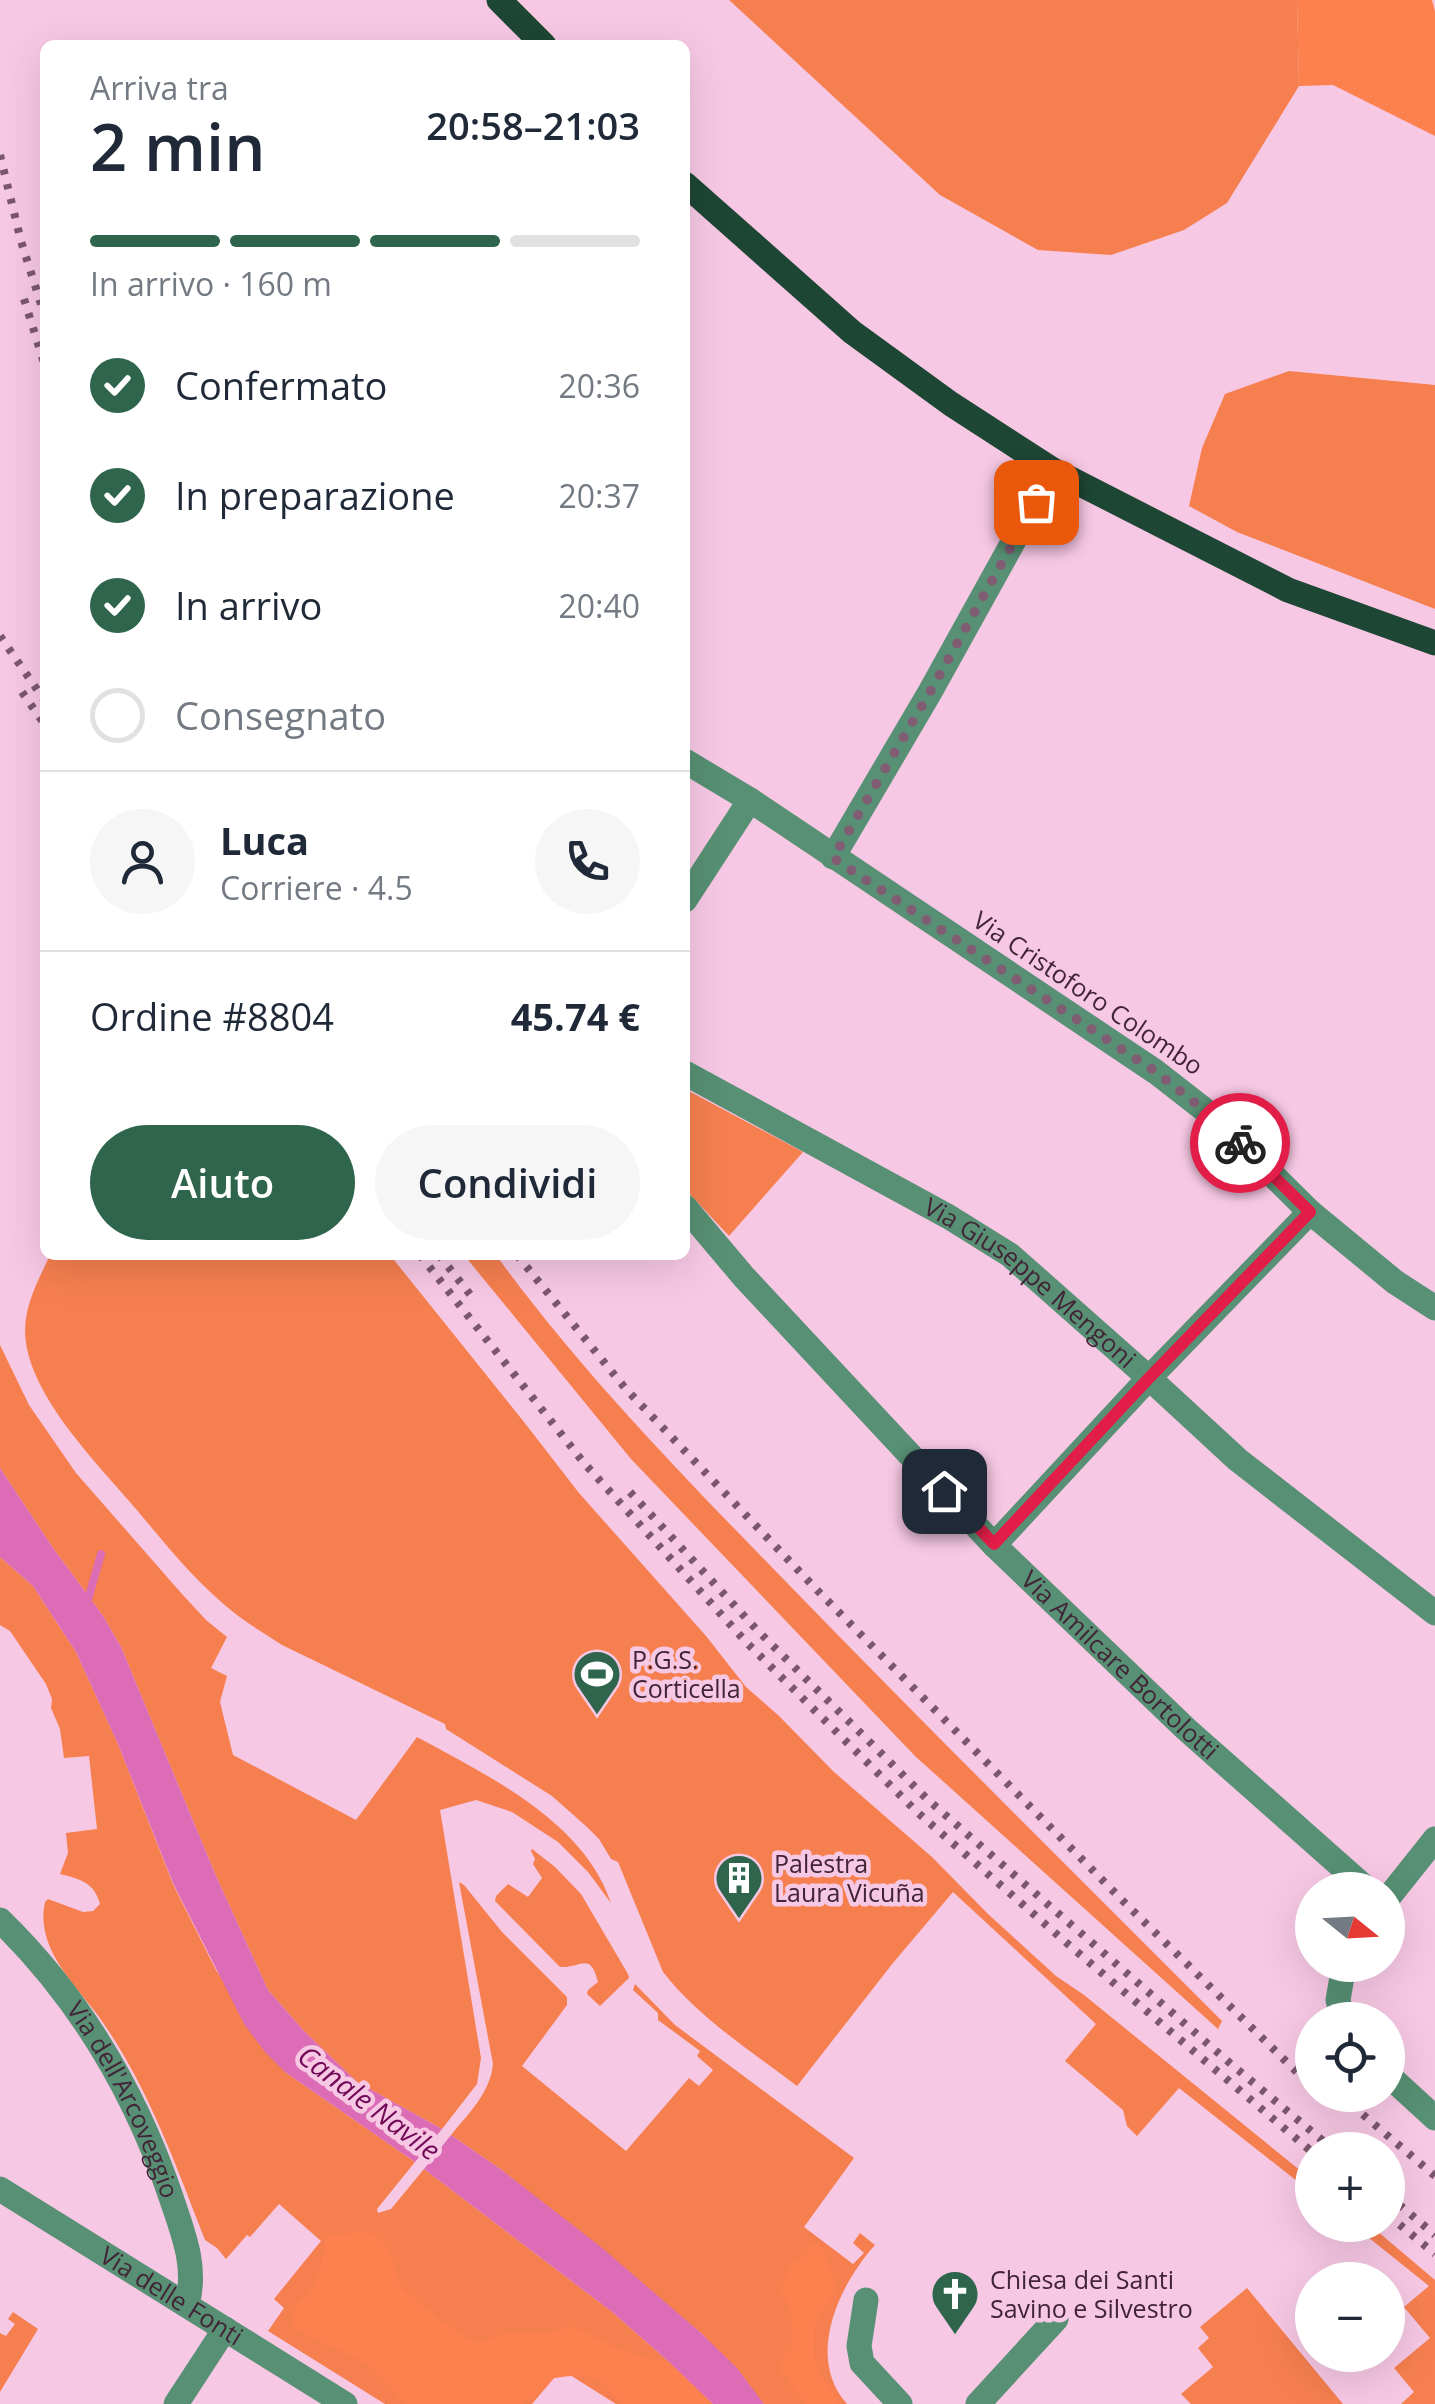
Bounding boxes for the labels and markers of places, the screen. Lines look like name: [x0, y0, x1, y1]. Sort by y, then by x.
pin: [994, 460, 1079, 545]
pin: [902, 1449, 987, 1534]
place label: P.G.S. Corticella: [632, 1642, 741, 1705]
sports icon: P.G.S. Corticella: [571, 1648, 623, 1716]
place label: Palestra Laura Vicuña: [774, 1846, 925, 1909]
building icon: Palestra Laura Vicuña: [713, 1852, 765, 1920]
place label: Chiesa dei Santi Savino e Silvestro: [990, 2262, 1193, 2325]
church icon: Chiesa dei Santi Savino e Silvestro: [929, 2268, 981, 2336]

